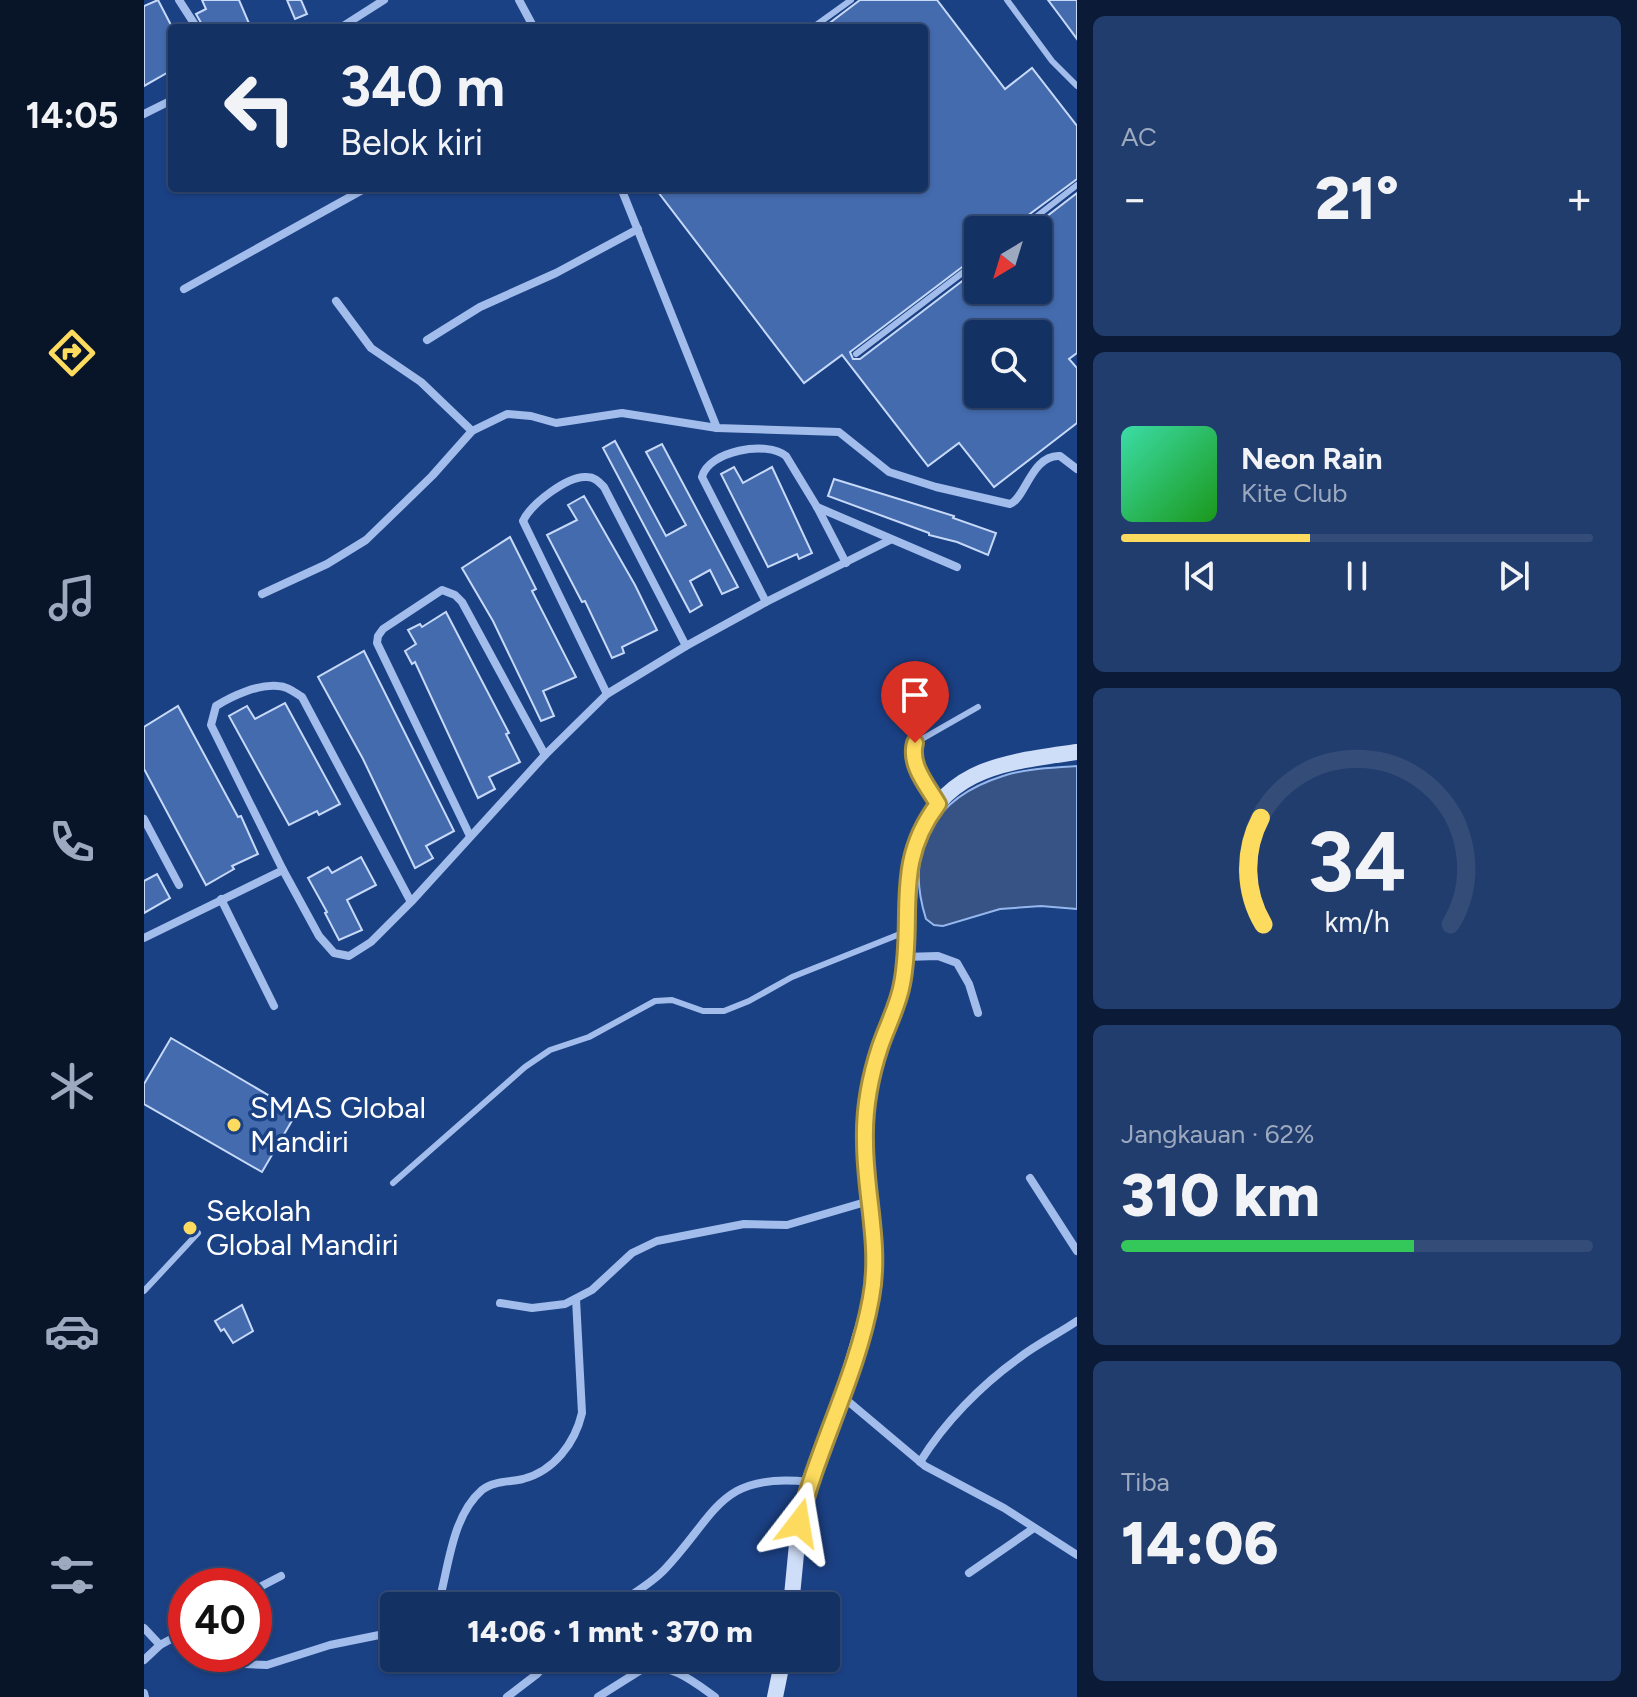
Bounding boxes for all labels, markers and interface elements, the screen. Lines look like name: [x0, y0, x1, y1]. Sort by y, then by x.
text: 340 m: [340, 53, 505, 120]
icon: left: [208, 56, 312, 160]
text: 14:05: [25, 94, 119, 137]
text: Belok kiri: [340, 121, 483, 164]
text: AC: [1121, 121, 1157, 153]
text: 21°: [1315, 162, 1399, 234]
text: −: [1121, 172, 1148, 225]
text: +: [1566, 172, 1593, 225]
north arrow: [964, 216, 1052, 304]
map controls: [964, 216, 1052, 408]
button: search: [964, 320, 1052, 408]
icon: directions: [44, 325, 100, 381]
text: Neon Rain: [1241, 440, 1383, 477]
text: Kite Club: [1241, 477, 1347, 509]
icon: previous: [1178, 554, 1222, 598]
icon: pause: [1335, 554, 1379, 598]
icon: next: [1492, 554, 1536, 598]
icon: music: [44, 570, 100, 626]
pin: [881, 661, 949, 743]
icon: arrive: [893, 673, 937, 717]
text: 34: [1308, 811, 1406, 911]
icon: phone: [44, 814, 100, 870]
text: km/h: [1324, 905, 1390, 939]
icon: climate: [44, 1058, 100, 1114]
place label: SMAS Global Mandiri: [250, 1089, 426, 1160]
marker: SMAS Global Mandiri: [225, 1116, 243, 1134]
text: Jangkauan · 62%: [1121, 1118, 1314, 1150]
text: 310 km: [1121, 1159, 1320, 1231]
place label: Sekolah Global Mandiri: [206, 1192, 399, 1263]
marker: Sekolah Global Mandiri: [181, 1219, 199, 1237]
icon: car: [44, 1303, 100, 1359]
text: Tiba: [1121, 1466, 1170, 1498]
position arrow: [757, 1481, 841, 1565]
text: 14:06: [1121, 1507, 1279, 1579]
icon: filters: [44, 1547, 100, 1603]
speed limit sign: 40: [168, 1568, 272, 1672]
text: 14:06 · 1 mnt · 370 m: [467, 1613, 753, 1650]

